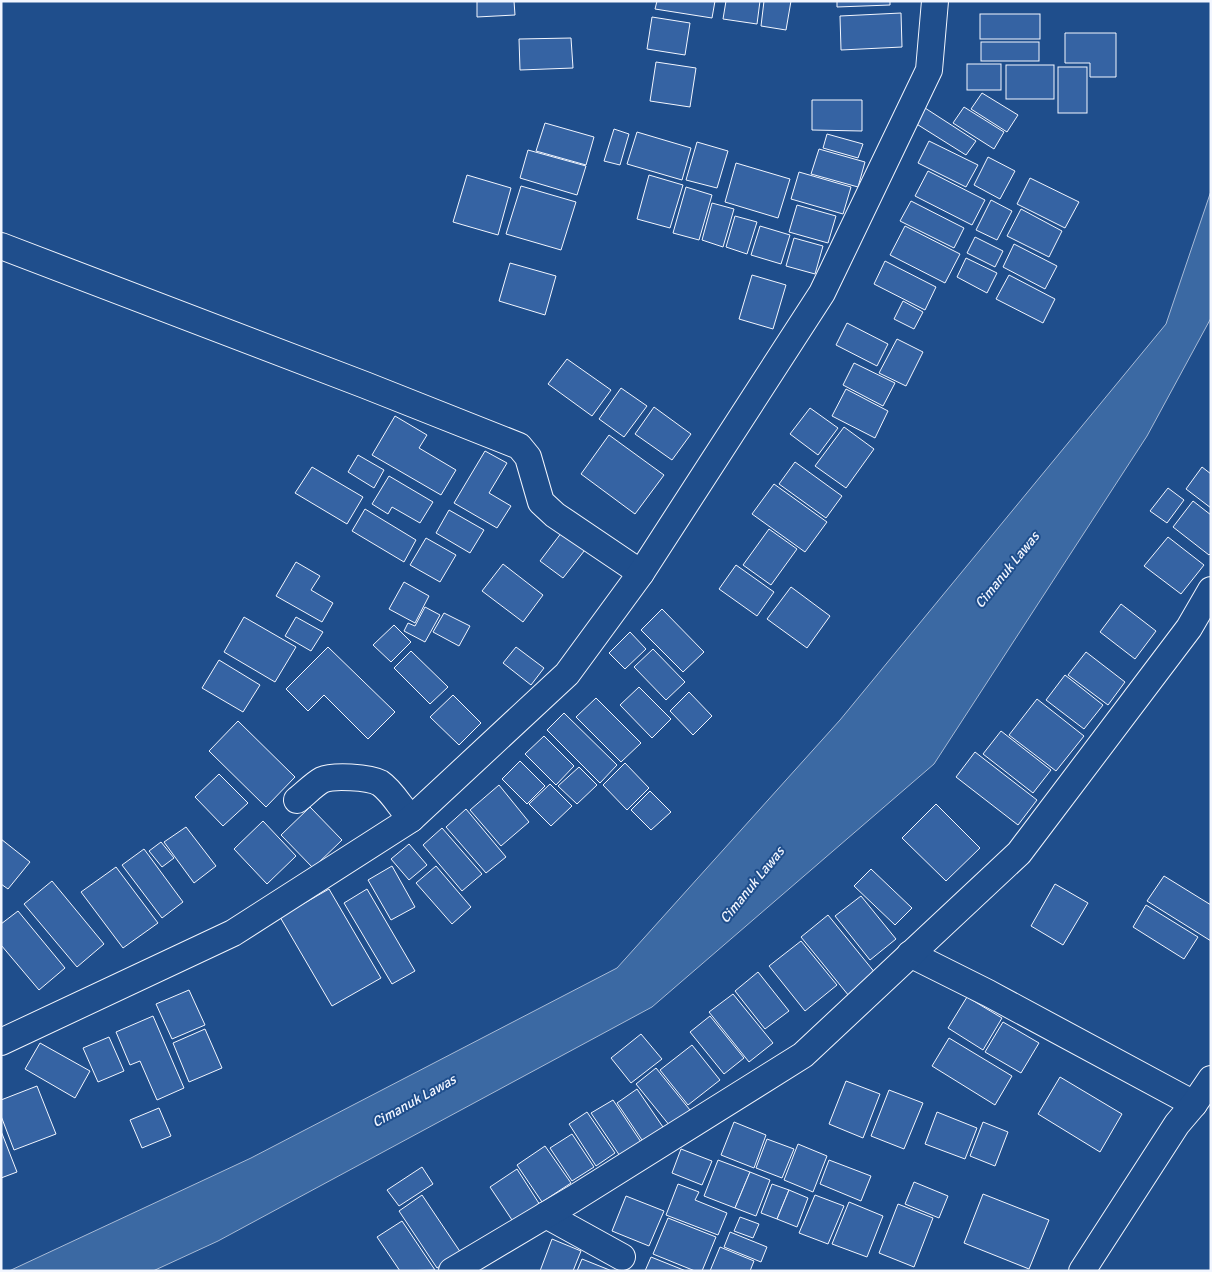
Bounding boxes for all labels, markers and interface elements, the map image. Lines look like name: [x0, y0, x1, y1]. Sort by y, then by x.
water label: Cimanuk Lawas: [971, 527, 1044, 612]
water label: Cimanuk Lawas: [716, 842, 789, 927]
water label: Cimanuk Lawas: [369, 1070, 461, 1131]

